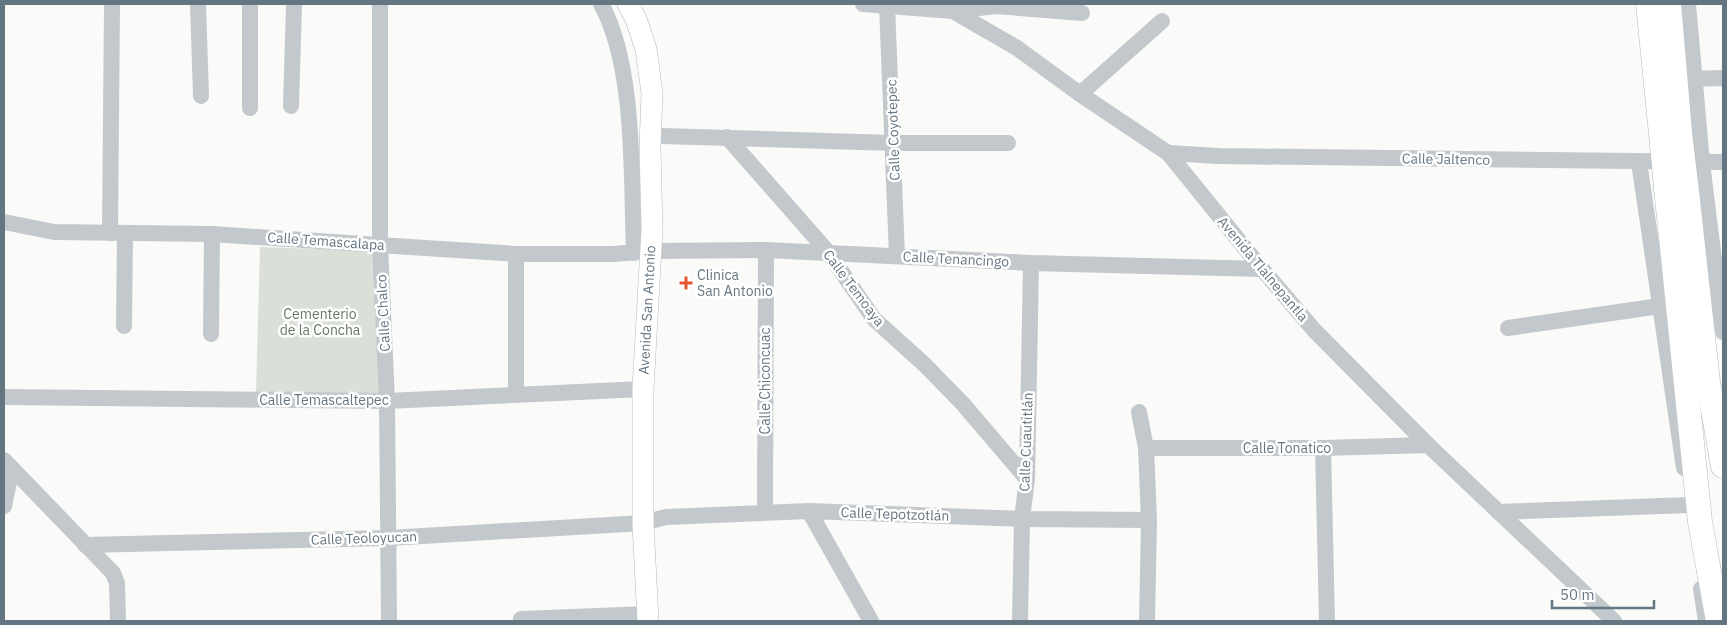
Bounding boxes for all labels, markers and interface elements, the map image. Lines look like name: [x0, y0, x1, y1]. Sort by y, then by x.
street label: Calle Coyotepec: [882, 79, 904, 181]
street label: Calle Jaltenco: [1402, 149, 1490, 169]
street label: Avenida Tlalnepantla: [1214, 213, 1313, 326]
street label: Calle Temascalapa: [267, 228, 386, 254]
street label: Avenida San Antonio: [635, 245, 659, 375]
street label: Calle Temoaya: [819, 246, 889, 330]
street label: Calle Tenancingo: [902, 247, 1010, 271]
place label: Clinica San Antonio: [697, 266, 773, 300]
street label: Calle Chalco: [372, 274, 394, 352]
marker: Clinica San Antonio: [679, 276, 693, 290]
park label: Cementerio de la Concha: [280, 305, 361, 339]
street label: Calle Chiconcuac: [756, 327, 774, 435]
street label: Calle Temascaltepec: [259, 391, 389, 409]
street label: Calle Cuautitlán: [1015, 392, 1037, 492]
street label: Calle Tonatico: [1243, 439, 1331, 457]
street label: Calle Tepotzotlán: [840, 503, 950, 525]
street label: Calle Teoloyucan: [311, 527, 417, 549]
scale bar: [1552, 578, 1654, 610]
text: 50 m: [1560, 585, 1595, 604]

